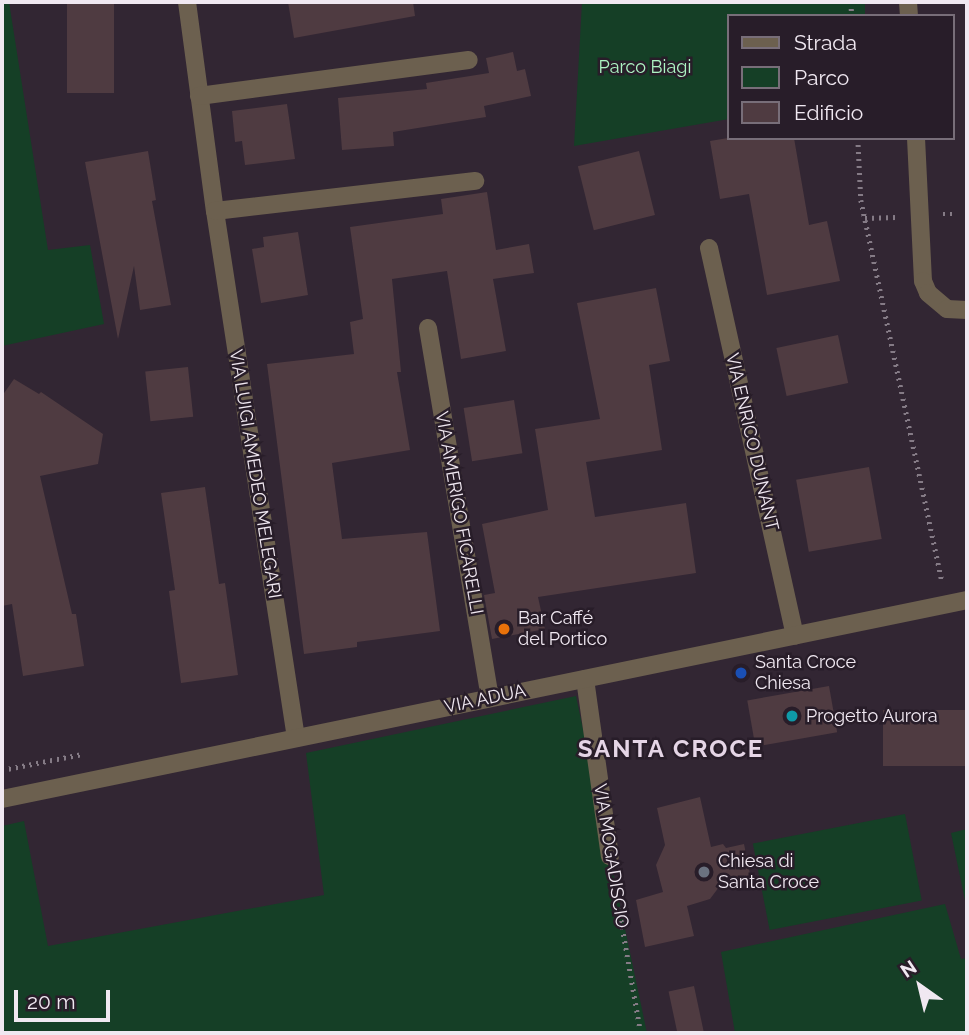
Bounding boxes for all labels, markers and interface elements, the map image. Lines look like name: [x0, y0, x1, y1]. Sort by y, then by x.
legend: [727, 14, 955, 140]
text: Strada: [794, 30, 857, 55]
park label: Parco Biagi: [599, 56, 691, 78]
text: Parco: [794, 65, 849, 90]
text: Edificio: [794, 100, 863, 125]
street label: VIA LUIGI AMEDEO MELEGARI: [225, 347, 285, 601]
street label: VIA ENRICO DUNANT: [721, 351, 783, 533]
street label: VIA AMERIGO FICARELLI: [430, 409, 488, 617]
place label: Bar Caffé del Portico: [518, 608, 608, 650]
marker: Bar Caffé del Portico: [496, 621, 512, 637]
place label: Santa Croce Chiesa: [755, 652, 856, 694]
marker: Santa Croce Chiesa: [733, 665, 749, 681]
street label: VIA ADUA: [442, 680, 528, 718]
place label: Progetto Aurora: [806, 705, 938, 727]
marker: Progetto Aurora: [784, 708, 800, 724]
district label: SANTA CROCE: [579, 735, 763, 763]
street label: VIA MOGADISCIO: [589, 782, 633, 930]
place label: Chiesa di Santa Croce: [718, 851, 819, 894]
marker: Chiesa di Santa Croce: [696, 864, 712, 880]
north arrow: [885, 951, 955, 1021]
text: N: [896, 955, 920, 982]
scale bar: [18, 976, 114, 1020]
text: 20 m: [27, 989, 75, 1014]

